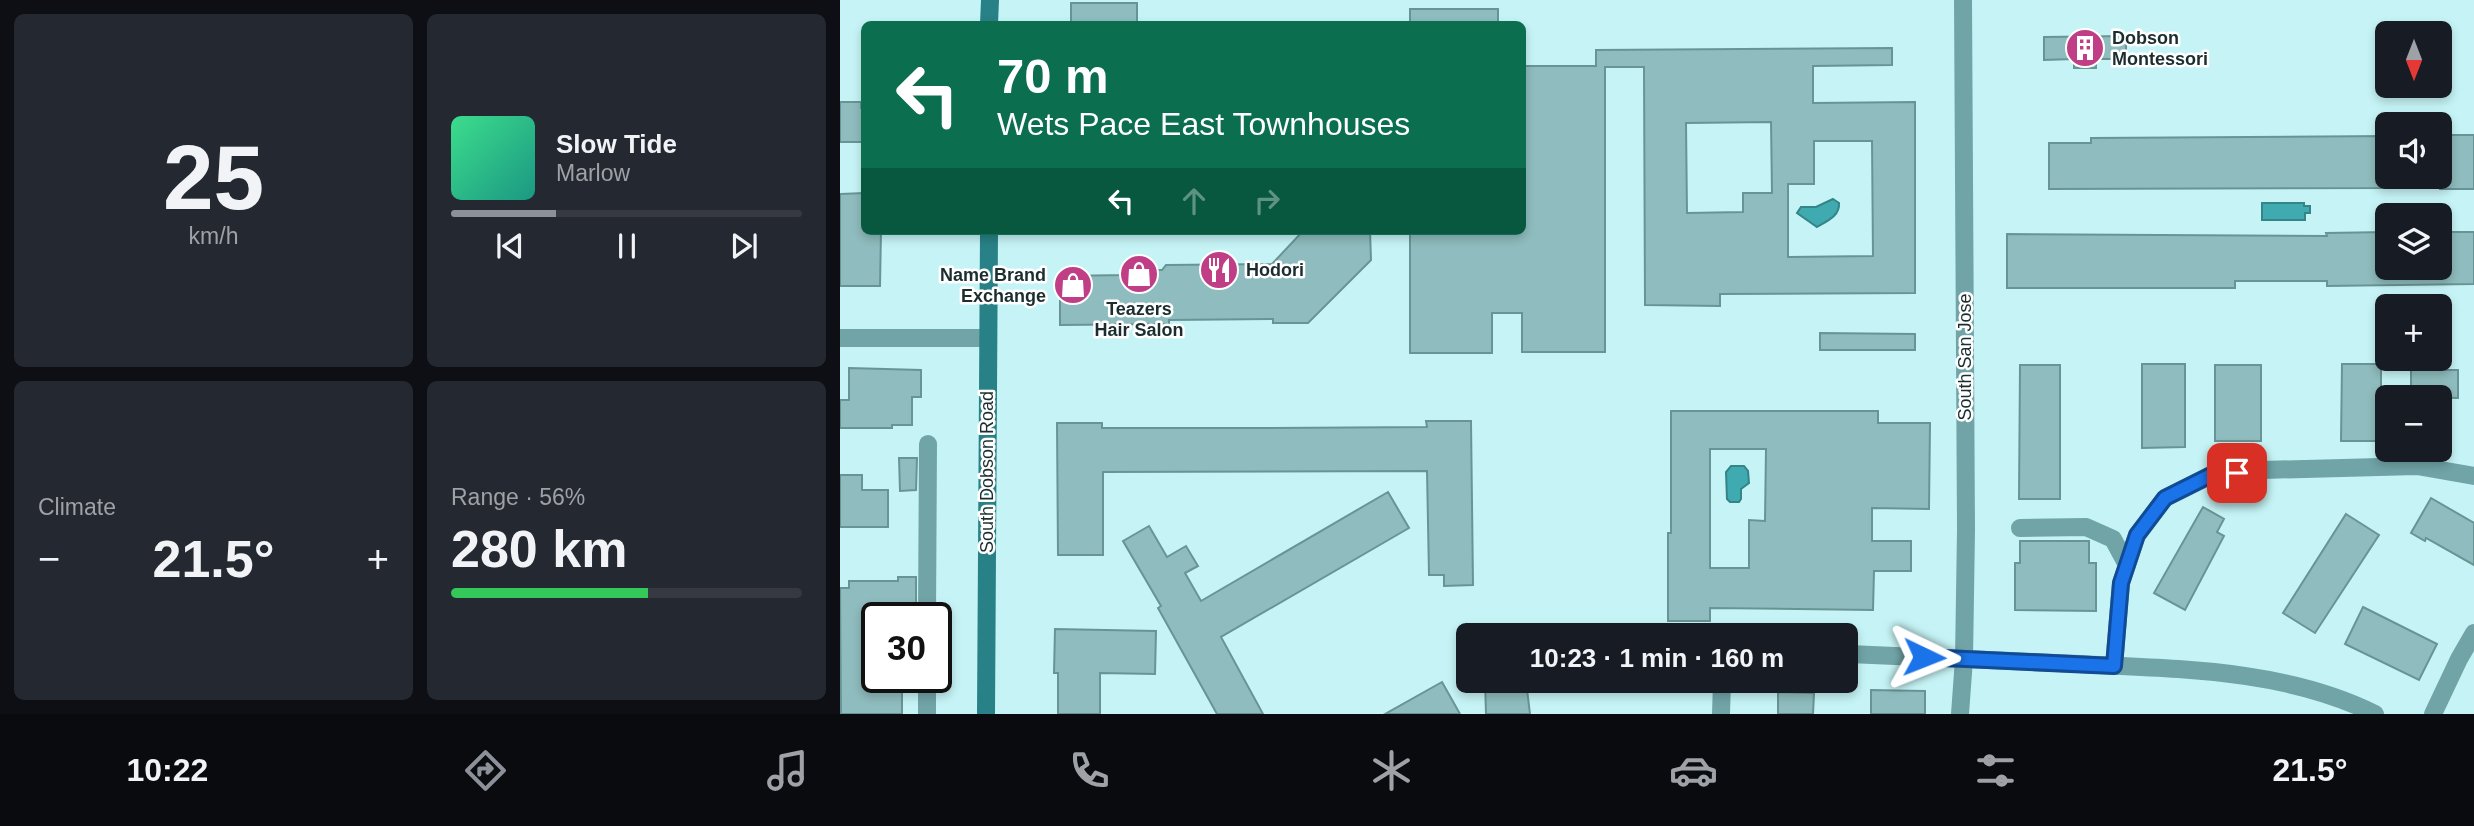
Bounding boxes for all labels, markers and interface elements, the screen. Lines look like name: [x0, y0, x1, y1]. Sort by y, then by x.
north arrow: [2375, 21, 2452, 98]
map controls: [2375, 21, 2452, 462]
building icon: Dobson Montessori: [2064, 27, 2106, 69]
place label: Dobson Montessori: [2112, 28, 2208, 69]
icon: left: [882, 49, 973, 140]
text: 70 m: [997, 49, 1109, 103]
text: Wets Pace East Townhouses: [997, 106, 1410, 142]
button: sound: [2375, 112, 2452, 189]
text: 25: [163, 127, 264, 228]
text: Slow Tide: [556, 129, 677, 159]
text: Marlow: [556, 160, 630, 186]
icon: left: [1102, 182, 1140, 220]
icon: ahead: [1175, 182, 1213, 220]
icon: right: [1248, 182, 1286, 220]
button: layers: [2375, 203, 2452, 280]
text: km/h: [189, 223, 238, 249]
icon: previous: [491, 227, 529, 265]
icon: pause: [608, 227, 646, 265]
icon: next: [725, 227, 763, 265]
restaurant icon: Hodori: [1198, 249, 1240, 291]
shop icon: Teazers Hair Salon: [1118, 253, 1160, 295]
place label: Hodori: [1246, 260, 1304, 280]
shop icon: Name Brand Exchange: [1052, 264, 1094, 306]
place label: Name Brand Exchange: [940, 265, 1046, 306]
street label: South San Jose: [1955, 293, 1975, 421]
button: +: [2375, 294, 2452, 371]
place label: Teazers Hair Salon: [1094, 299, 1184, 340]
button: −: [2375, 385, 2452, 462]
street label: South Dobson Road: [977, 391, 997, 553]
pin: [2207, 443, 2267, 503]
icon: arrive: [2218, 454, 2256, 492]
text: Range · 56%: [451, 484, 585, 510]
text: Climate: [38, 494, 116, 520]
text: 280 km: [451, 520, 627, 578]
text: 21.5°: [152, 530, 275, 588]
text: −: [38, 538, 60, 580]
text: +: [367, 538, 389, 580]
speed limit sign: 30: [861, 602, 952, 693]
position arrow: [1887, 620, 1961, 694]
text: 10:23 · 1 min · 160 m: [1530, 643, 1784, 673]
icon: directions: [461, 746, 510, 795]
icon: music: [763, 746, 812, 795]
icon: phone: [1065, 746, 1114, 795]
icon: climate: [1367, 746, 1416, 795]
icon: car: [1669, 746, 1718, 795]
icon: filters: [1971, 746, 2020, 795]
text: 10:22: [126, 752, 208, 788]
text: 21.5°: [2272, 752, 2347, 788]

